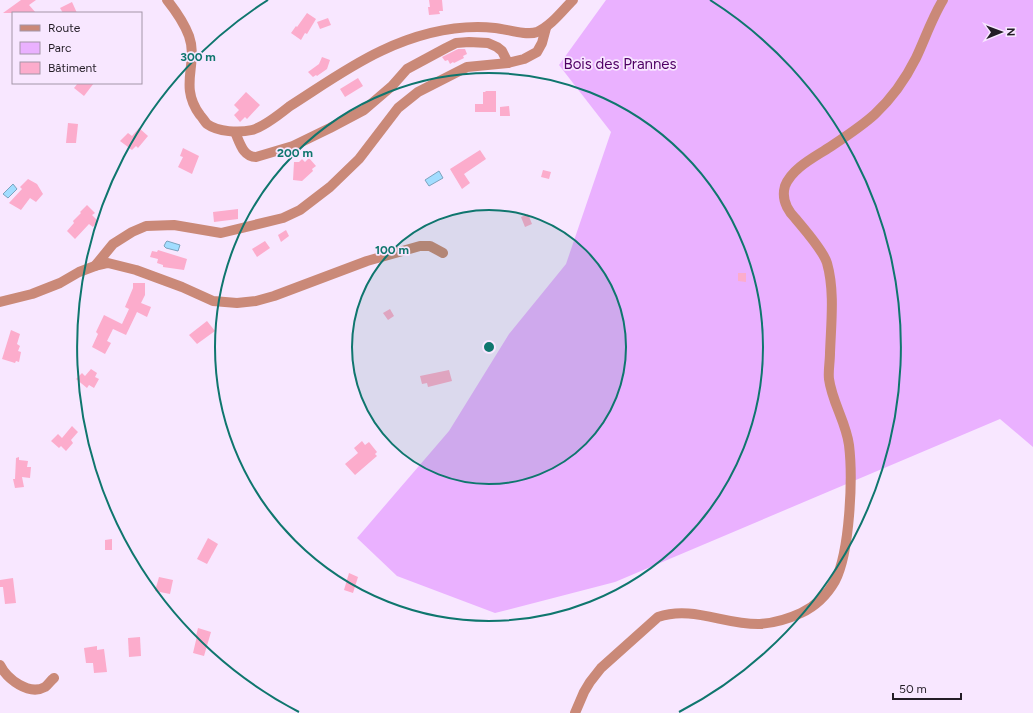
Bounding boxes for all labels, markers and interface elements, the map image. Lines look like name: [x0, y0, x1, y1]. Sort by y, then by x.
legend: [12, 12, 142, 84]
north arrow: [981, 12, 1021, 52]
text: Route: [48, 21, 81, 35]
text: N: [1004, 27, 1017, 36]
text: Parc: [48, 41, 72, 55]
text: 300 m: [180, 50, 216, 64]
park label: Bois des Prannes: [564, 55, 676, 73]
text: Bâtiment: [48, 61, 97, 75]
text: 200 m: [277, 146, 313, 160]
text: 100 m: [375, 243, 409, 257]
centre of rings: [482, 340, 496, 354]
scale bar: [893, 675, 961, 701]
text: 50 m: [899, 682, 927, 696]

